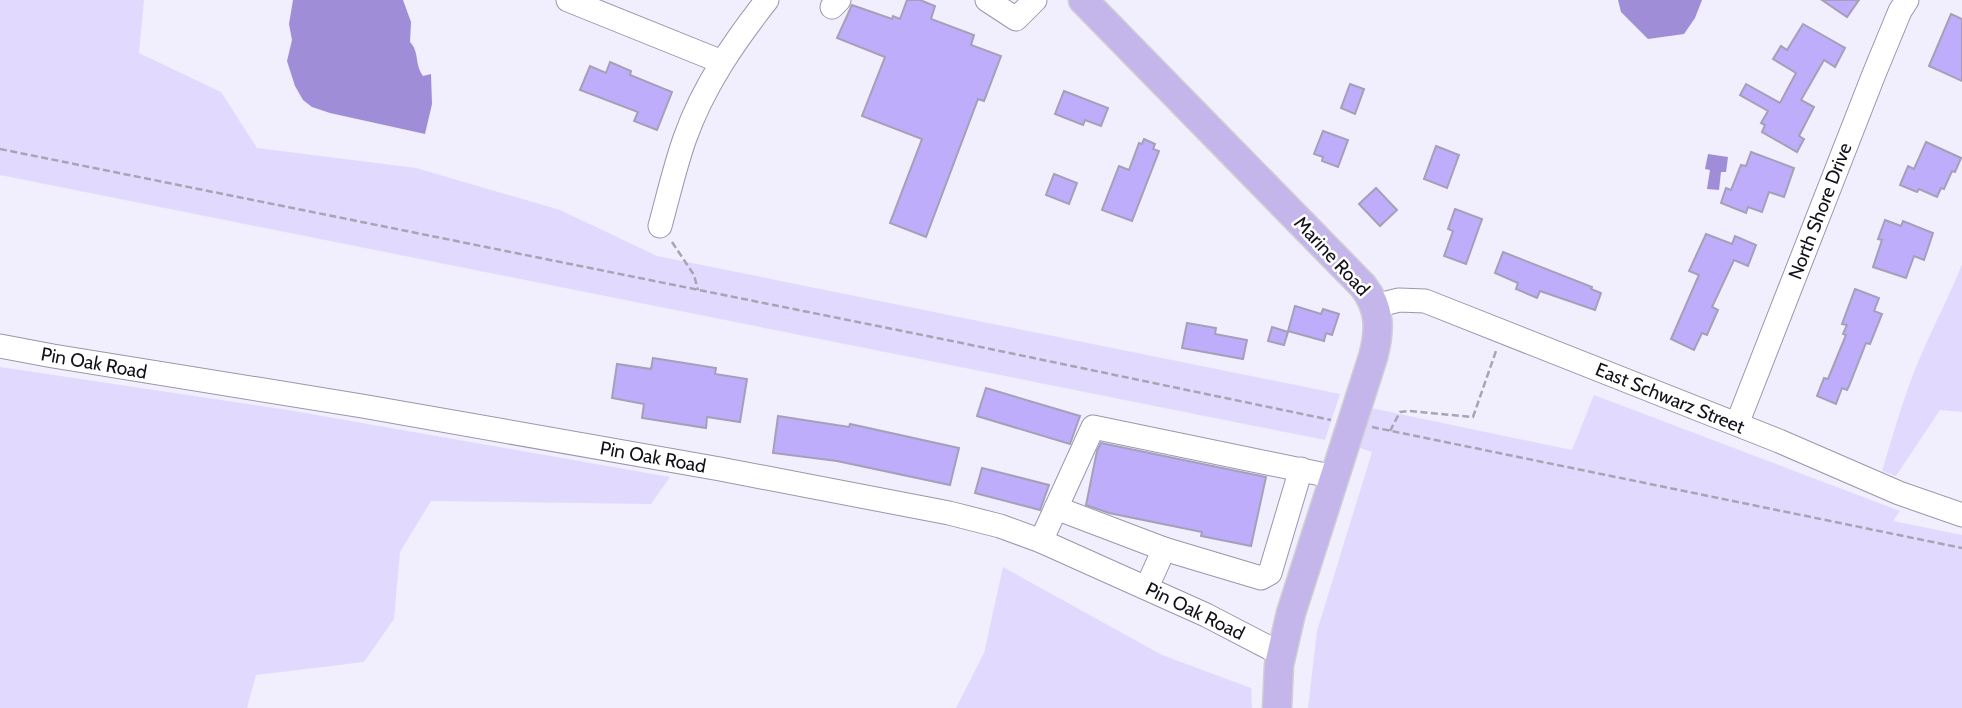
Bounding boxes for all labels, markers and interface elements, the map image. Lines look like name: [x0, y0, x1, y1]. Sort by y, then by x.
street label: North Shore Drive: [1783, 139, 1857, 283]
street label: Marine Road: [1289, 211, 1375, 301]
street label: Pin Oak Road: [39, 342, 149, 384]
street label: East Schwarz Street: [1592, 358, 1749, 439]
street label: Pin Oak Road: [598, 436, 708, 478]
street label: Pin Oak Road: [1142, 577, 1248, 645]

